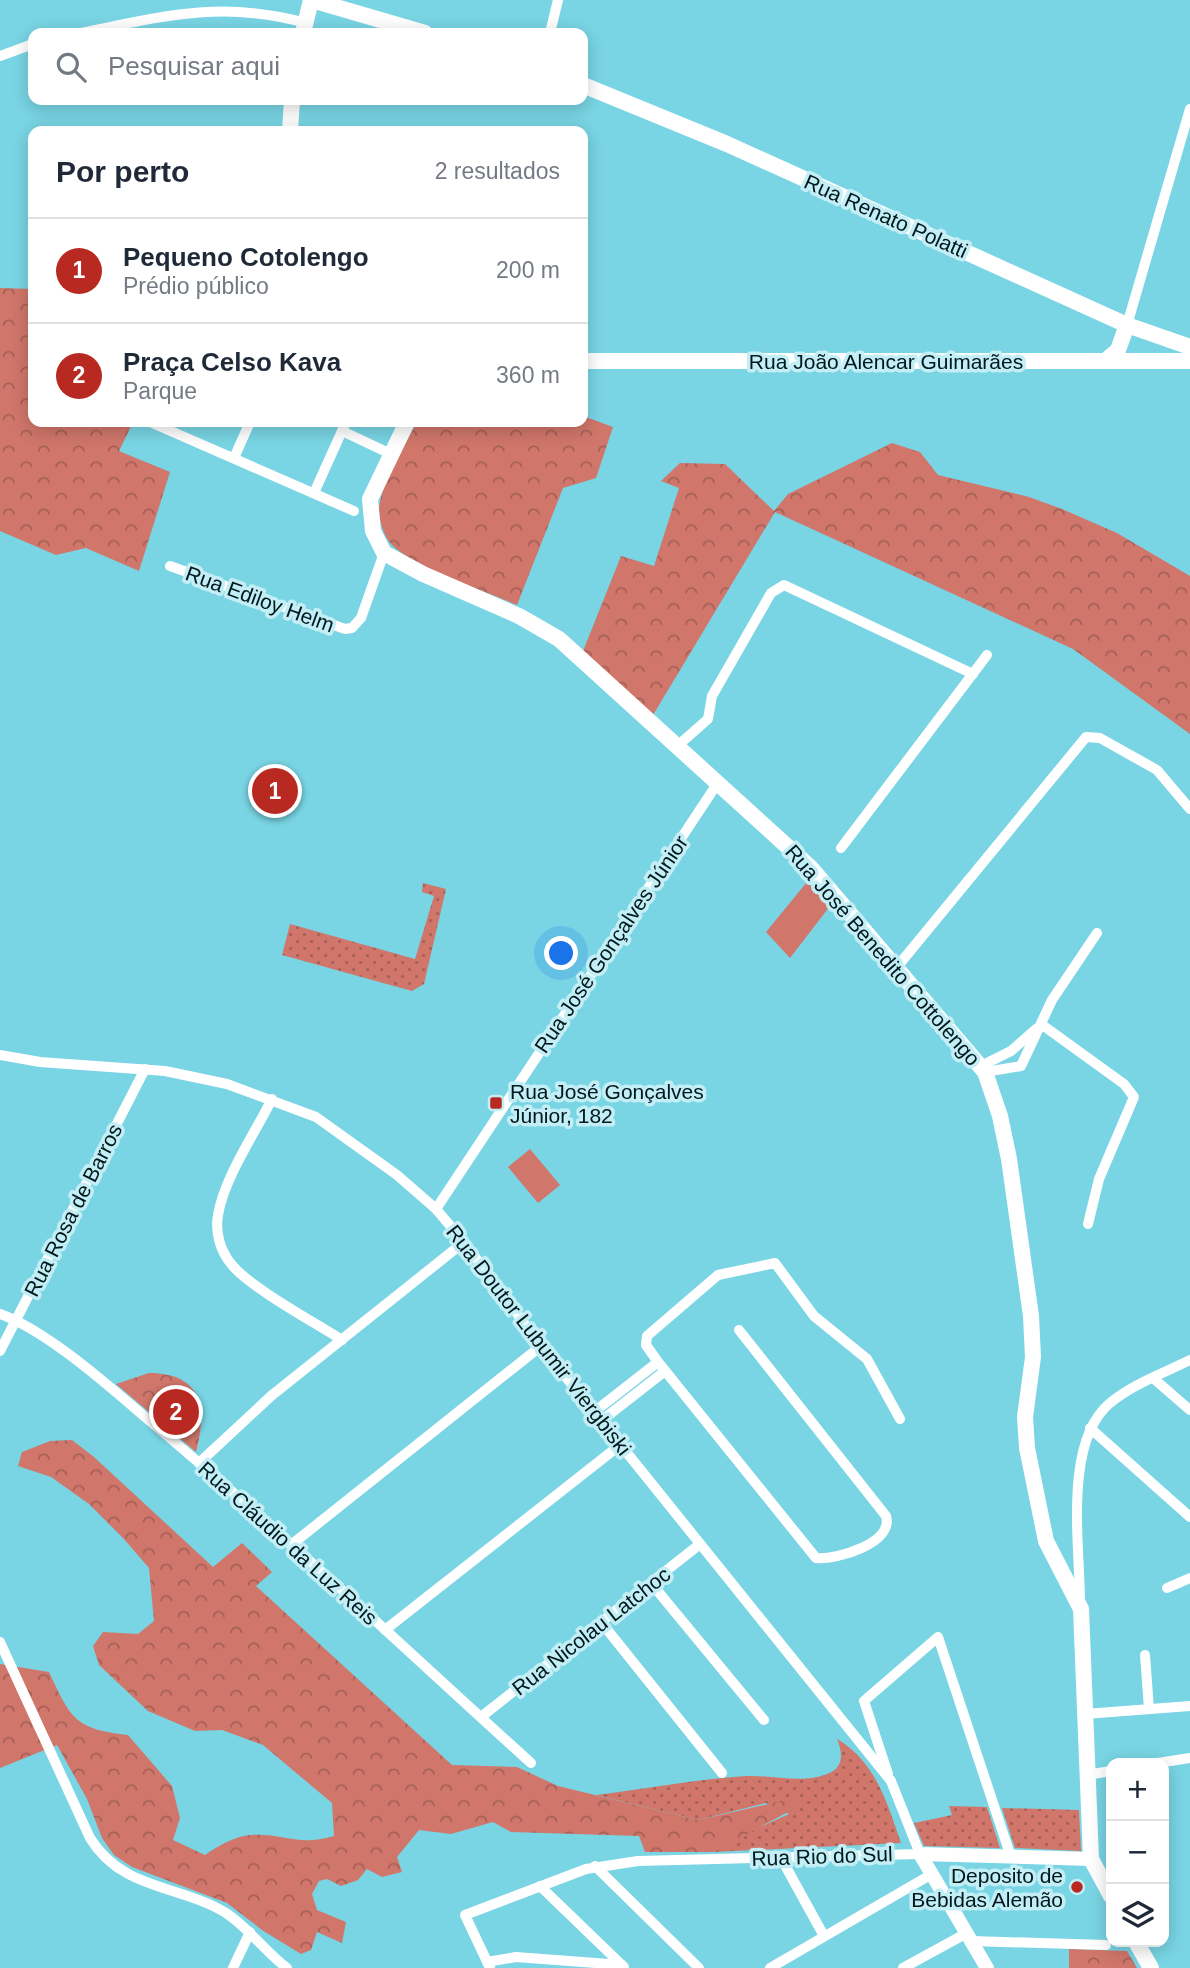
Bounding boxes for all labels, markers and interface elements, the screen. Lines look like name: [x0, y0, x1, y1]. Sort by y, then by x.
search box: [28, 28, 588, 105]
icon: search: [52, 48, 90, 86]
text: Pesquisar aqui: [108, 51, 280, 81]
text: Por perto: [56, 155, 189, 188]
text: 2 resultados: [435, 158, 560, 184]
street label: Rua Renato Polatti: [801, 170, 971, 262]
text: Pequeno Cotolengo: [123, 242, 369, 272]
text: 1: [73, 257, 85, 283]
text: 200 m: [496, 257, 560, 283]
text: Prédio público: [123, 273, 269, 299]
text: Praça Celso Kava: [123, 347, 341, 377]
street label: Rua João Alencar Guimarães: [749, 350, 1023, 373]
text: 2: [73, 362, 85, 388]
text: 360 m: [496, 362, 560, 388]
text: Parque: [123, 378, 197, 404]
street label: Rua Ediloy Helm: [183, 561, 337, 637]
pin: 1: [252, 765, 298, 817]
street label: Rua José Gonçalves Júnior: [530, 831, 692, 1057]
street label: Rua José Benedito Cottolengo: [781, 840, 985, 1070]
your location: [544, 936, 578, 970]
place label: Rua José Gonçalves Júnior, 182: [510, 1080, 704, 1127]
marker: Rua José Gonçalves Júnior, 182: [488, 1095, 504, 1111]
street label: Rua Rosa de Barros: [20, 1120, 126, 1300]
street label: Rua Doutor Lubumir Viergbiski: [442, 1220, 636, 1460]
pin: 2: [153, 1386, 199, 1438]
street label: Rua Cláudio da Luz Reis: [194, 1457, 382, 1629]
street label: Rua Nicolau Latchoc: [508, 1562, 674, 1700]
map controls: [1106, 1758, 1169, 1947]
button: +: [1106, 1758, 1169, 1821]
button: −: [1106, 1821, 1169, 1884]
street label: Rua Rio do Sul: [751, 1842, 893, 1870]
place label: Deposito de Bebidas Alemão: [911, 1864, 1063, 1911]
marker: Deposito de Bebidas Alemão: [1069, 1879, 1085, 1895]
button: layers: [1106, 1884, 1169, 1947]

